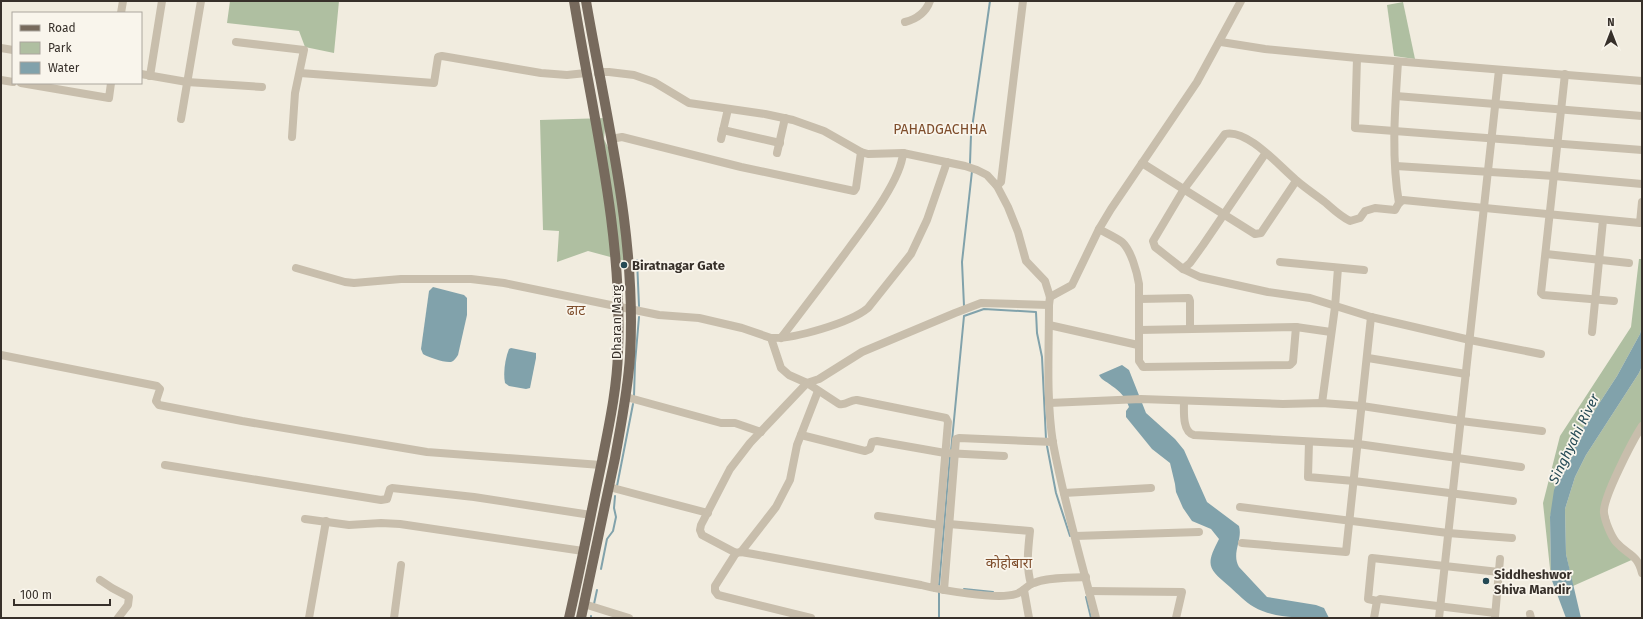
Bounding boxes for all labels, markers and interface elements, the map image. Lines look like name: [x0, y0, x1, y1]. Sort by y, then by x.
legend: [12, 12, 142, 84]
north arrow: [1591, 12, 1631, 52]
text: N: [1607, 16, 1615, 29]
text: Road: [48, 21, 76, 35]
text: Park: [48, 41, 72, 55]
text: Water: [48, 61, 80, 75]
district label: PAHADGACHHA: [893, 121, 987, 138]
place label: Biratnagar Gate: [632, 258, 725, 273]
marker: Biratnagar Gate: [619, 260, 629, 270]
street label: Dharan Marg: [609, 284, 624, 359]
district label: ढाट: [567, 302, 586, 319]
water label: Singhyahi River: [1544, 391, 1603, 488]
district label: कोहोबारा: [986, 555, 1033, 572]
place label: Siddheshwor Shiva Mandir: [1494, 567, 1572, 597]
marker: Siddheshwor Shiva Mandir: [1481, 576, 1491, 586]
scale bar: [14, 581, 110, 607]
text: 100 m: [20, 588, 52, 602]

